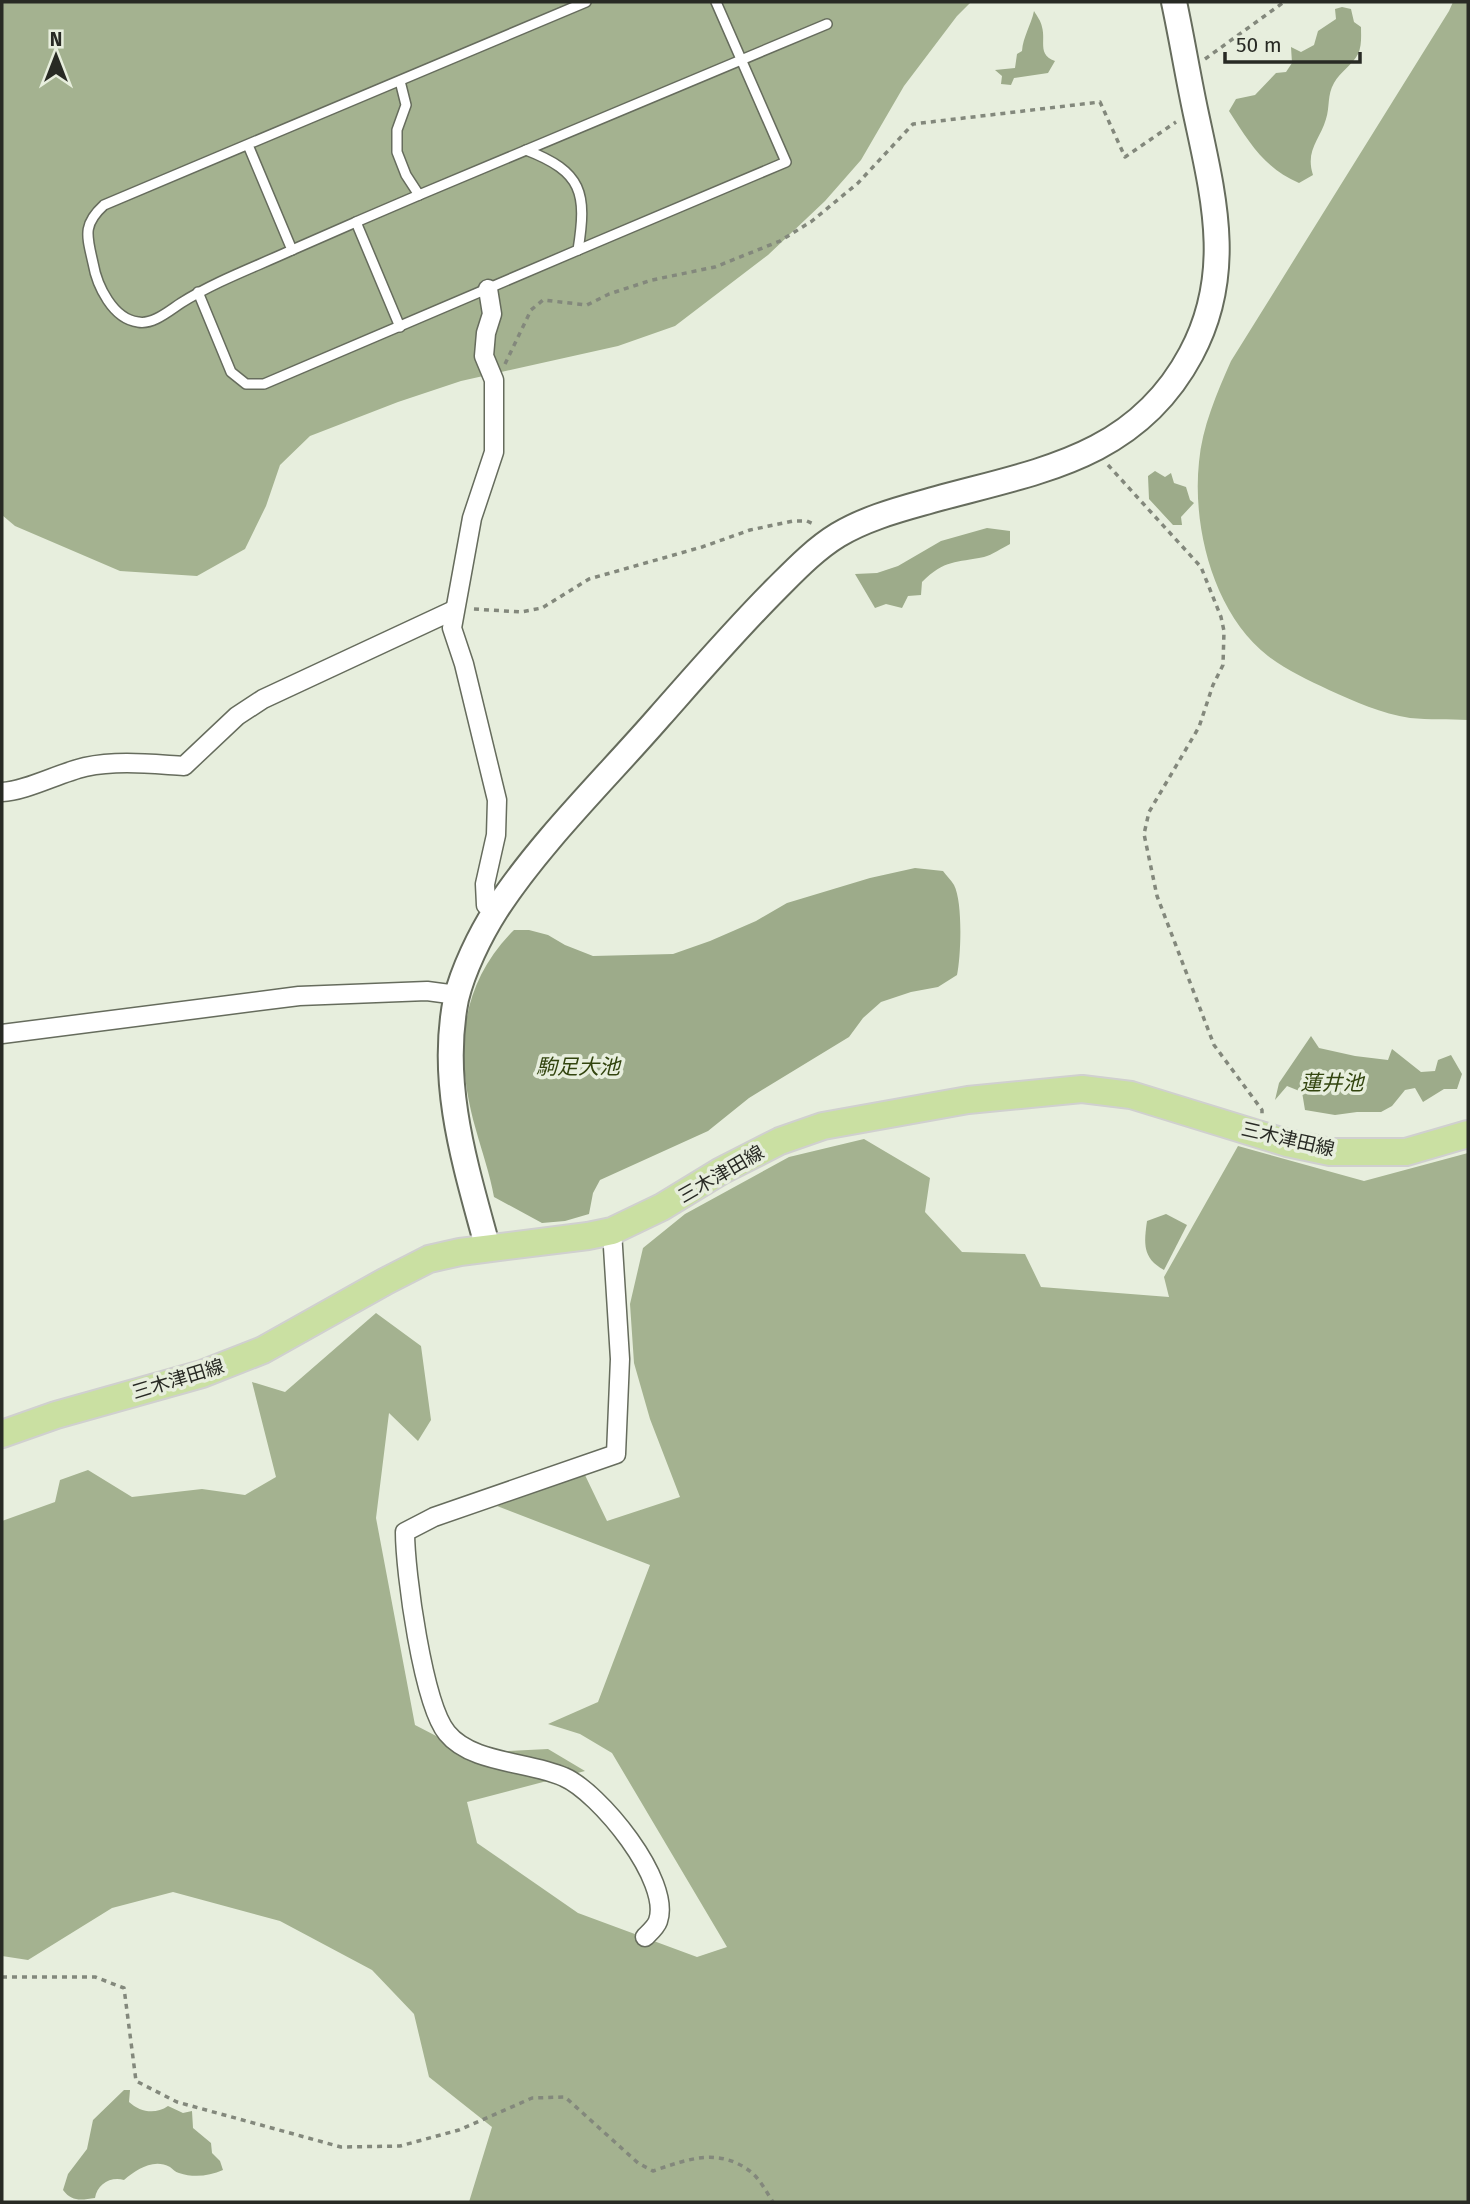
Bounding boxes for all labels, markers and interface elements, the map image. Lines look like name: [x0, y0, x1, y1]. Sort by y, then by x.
north arrow: [21, 21, 91, 91]
scale bar: [1225, 21, 1360, 65]
text: N: [50, 28, 62, 51]
text: 50 m: [1236, 32, 1282, 58]
water label: 駒足大池: [536, 1054, 622, 1080]
water label: 蓮井池: [1301, 1070, 1365, 1096]
street label: 三木津田線: [1239, 1117, 1337, 1161]
street label: 三木津田線: [674, 1140, 768, 1208]
street label: 三木津田線: [129, 1354, 227, 1404]

